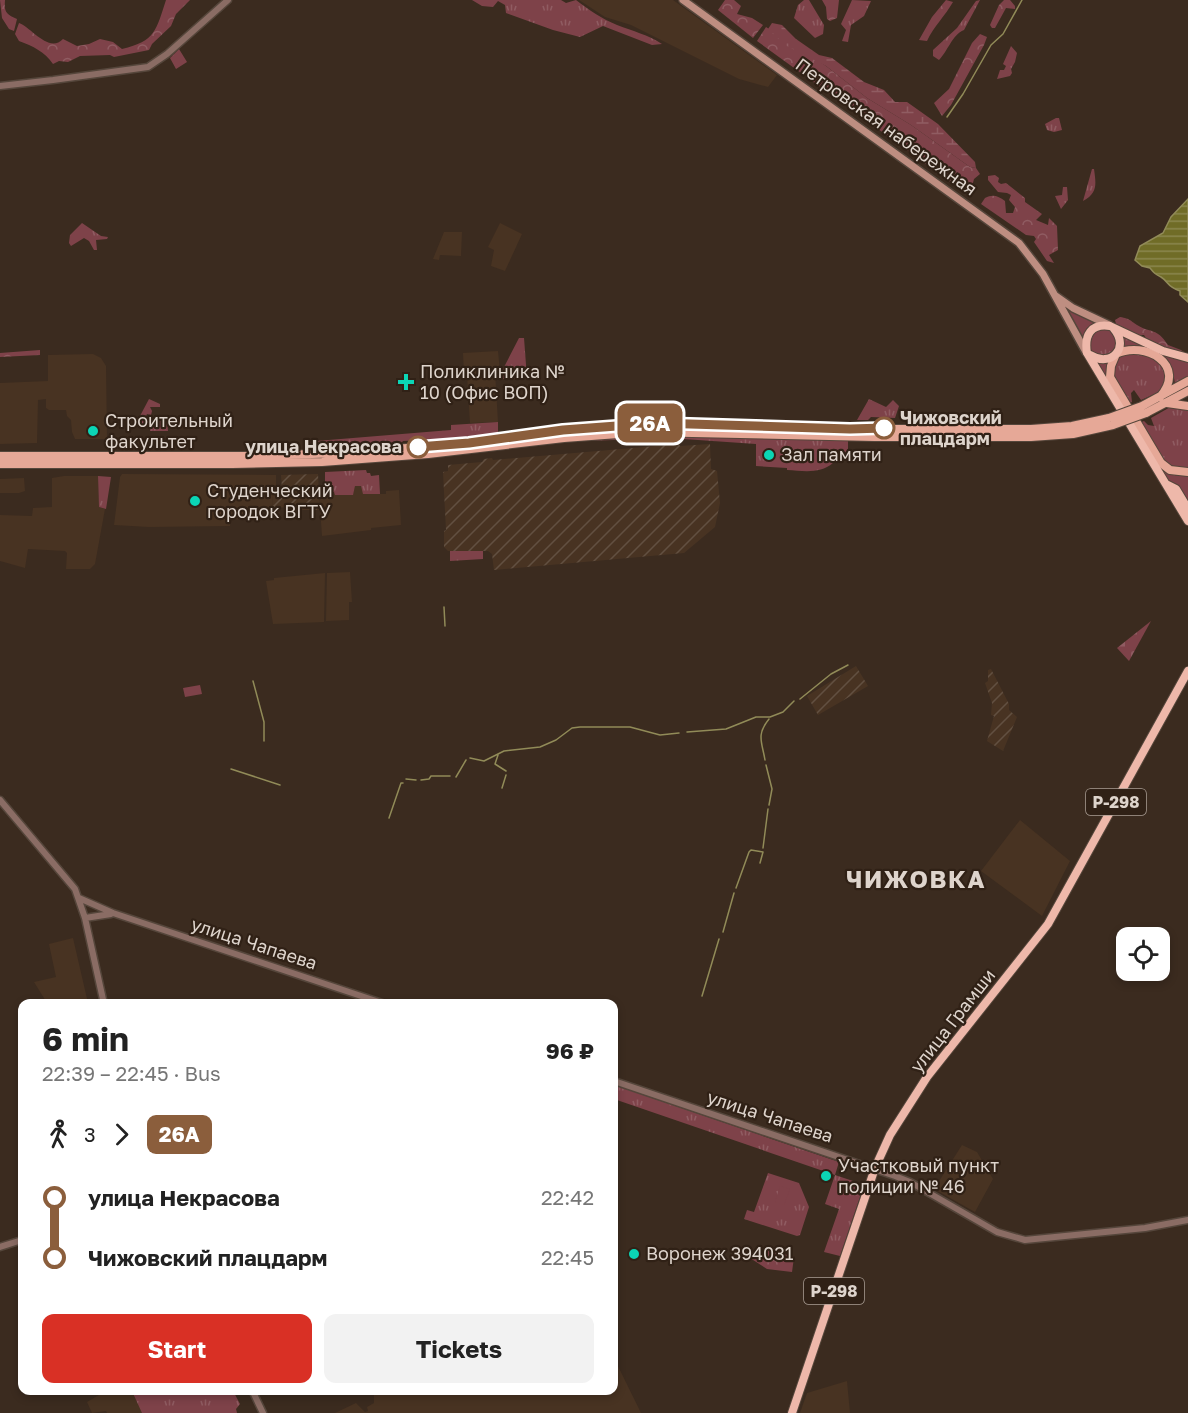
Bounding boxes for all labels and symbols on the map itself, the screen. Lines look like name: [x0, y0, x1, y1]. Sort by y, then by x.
street label: Петровская набережная: [792, 53, 982, 199]
place label: Поликлиника № 10 (Офис ВОП): [420, 360, 565, 403]
marker: Поликлиника № 10 (Офис ВОП): [397, 373, 415, 391]
line badge: 26А: [616, 404, 684, 442]
place label: Чижовский плацдарм: [900, 406, 1002, 449]
place label: Строительный факультет: [105, 409, 233, 452]
marker: Чижовский плацдарм: [873, 417, 895, 439]
marker: Строительный факультет: [86, 424, 100, 438]
place label: улица Некрасова: [245, 435, 402, 457]
marker: улица Некрасова: [407, 436, 429, 458]
place label: Зал памяти: [781, 443, 882, 465]
marker: Зал памяти: [762, 448, 776, 462]
place label: Студенческий городок ВГТУ: [207, 479, 333, 522]
marker: Студенческий городок ВГТУ: [188, 494, 202, 508]
road number: Р-298: [1086, 789, 1146, 815]
district label: ЧИЖОВКА: [846, 864, 986, 893]
street label: улица Чапаева: [189, 912, 320, 974]
street label: улица Грамши: [905, 964, 999, 1076]
street label: улица Чапаева: [705, 1085, 836, 1147]
place label: Участковый пункт полиции № 46: [838, 1154, 999, 1197]
marker: Участковый пункт полиции № 46: [819, 1169, 833, 1183]
place label: Воронеж 394031: [646, 1242, 794, 1264]
marker: Воронеж 394031: [627, 1247, 641, 1261]
road number: Р-298: [804, 1278, 864, 1304]

